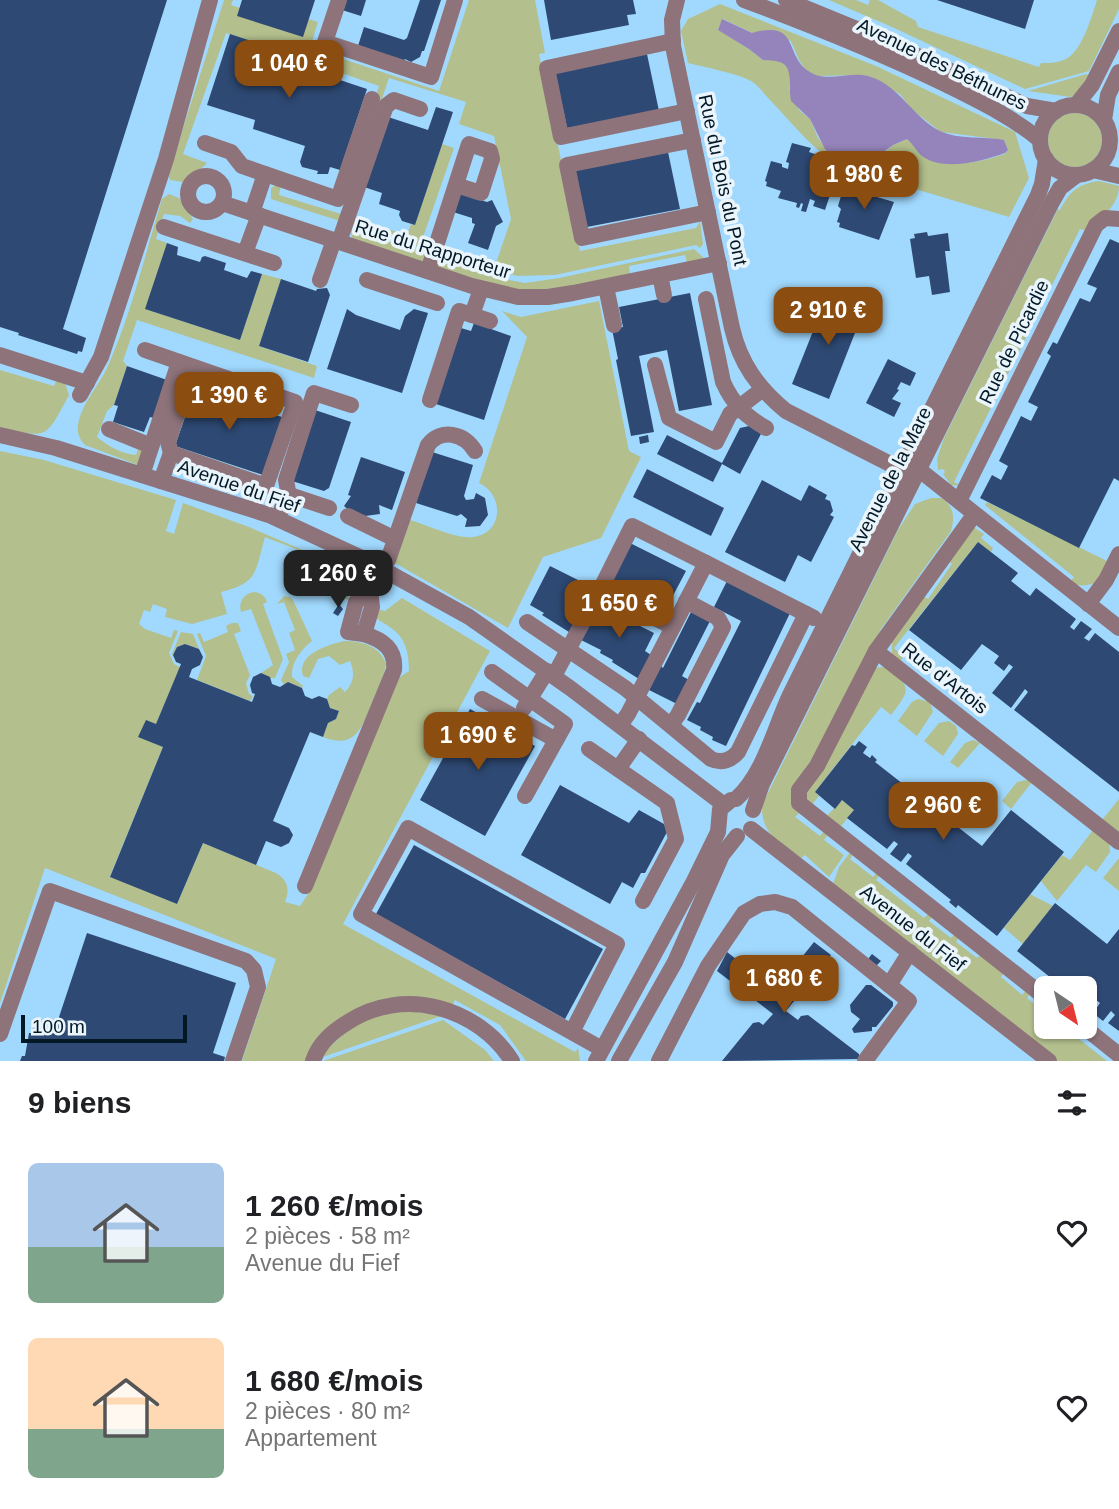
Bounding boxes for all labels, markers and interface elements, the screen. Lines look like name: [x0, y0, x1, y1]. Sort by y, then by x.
street label: Avenue des Béthunes: [854, 14, 1030, 114]
pin: 1 040 €: [224, 41, 354, 100]
text: 1 040 €: [251, 50, 327, 76]
street label: Rue du Bois du Pont: [695, 93, 752, 268]
pin: 1 980 €: [799, 152, 929, 211]
text: 1 980 €: [826, 161, 902, 187]
street label: Rue du Rapporteur: [353, 215, 514, 283]
street label: Rue de Picardie: [975, 277, 1053, 407]
pin: 2 910 €: [763, 288, 893, 347]
text: 2 910 €: [790, 297, 866, 323]
pin: 1 390 €: [164, 372, 294, 432]
text: 1 390 €: [191, 382, 267, 408]
street label: Avenue de la Mare: [845, 403, 935, 555]
street label: Avenue du Fief: [175, 455, 303, 517]
pin: 1 260 €: [273, 550, 403, 610]
text: 1 260 €: [300, 560, 376, 586]
pin: 1 650 €: [554, 580, 684, 640]
text: 1 650 €: [581, 590, 657, 616]
street label: Rue d'Artois: [898, 638, 992, 718]
pin: 1 690 €: [413, 712, 543, 772]
text: 1 690 €: [440, 722, 516, 748]
pin: 2 960 €: [878, 782, 1008, 842]
text: 2 960 €: [905, 792, 981, 818]
street label: Avenue du Fief: [856, 880, 970, 976]
pin: 1 680 €: [719, 956, 849, 1015]
text: 1 680 €: [746, 965, 822, 991]
north arrow: [1034, 976, 1097, 1040]
map controls: [1034, 976, 1097, 1039]
scale bar: [21, 1012, 187, 1044]
text: 100 m: [32, 1016, 85, 1037]
icon: filters: [1053, 1084, 1091, 1122]
text: 9 biens: [28, 1086, 131, 1119]
text: 1 260 €/mois: [245, 1189, 423, 1222]
icon: home: [84, 1191, 168, 1275]
icon: heart: [1053, 1214, 1091, 1252]
text: 2 pièces · 58 m²: [245, 1223, 410, 1249]
text: Avenue du Fief: [245, 1250, 399, 1276]
text: 1 680 €/mois: [245, 1364, 423, 1397]
icon: home: [84, 1366, 168, 1450]
icon: heart: [1053, 1389, 1091, 1427]
text: 2 pièces · 80 m²: [245, 1398, 410, 1424]
text: Appartement: [245, 1425, 377, 1451]

